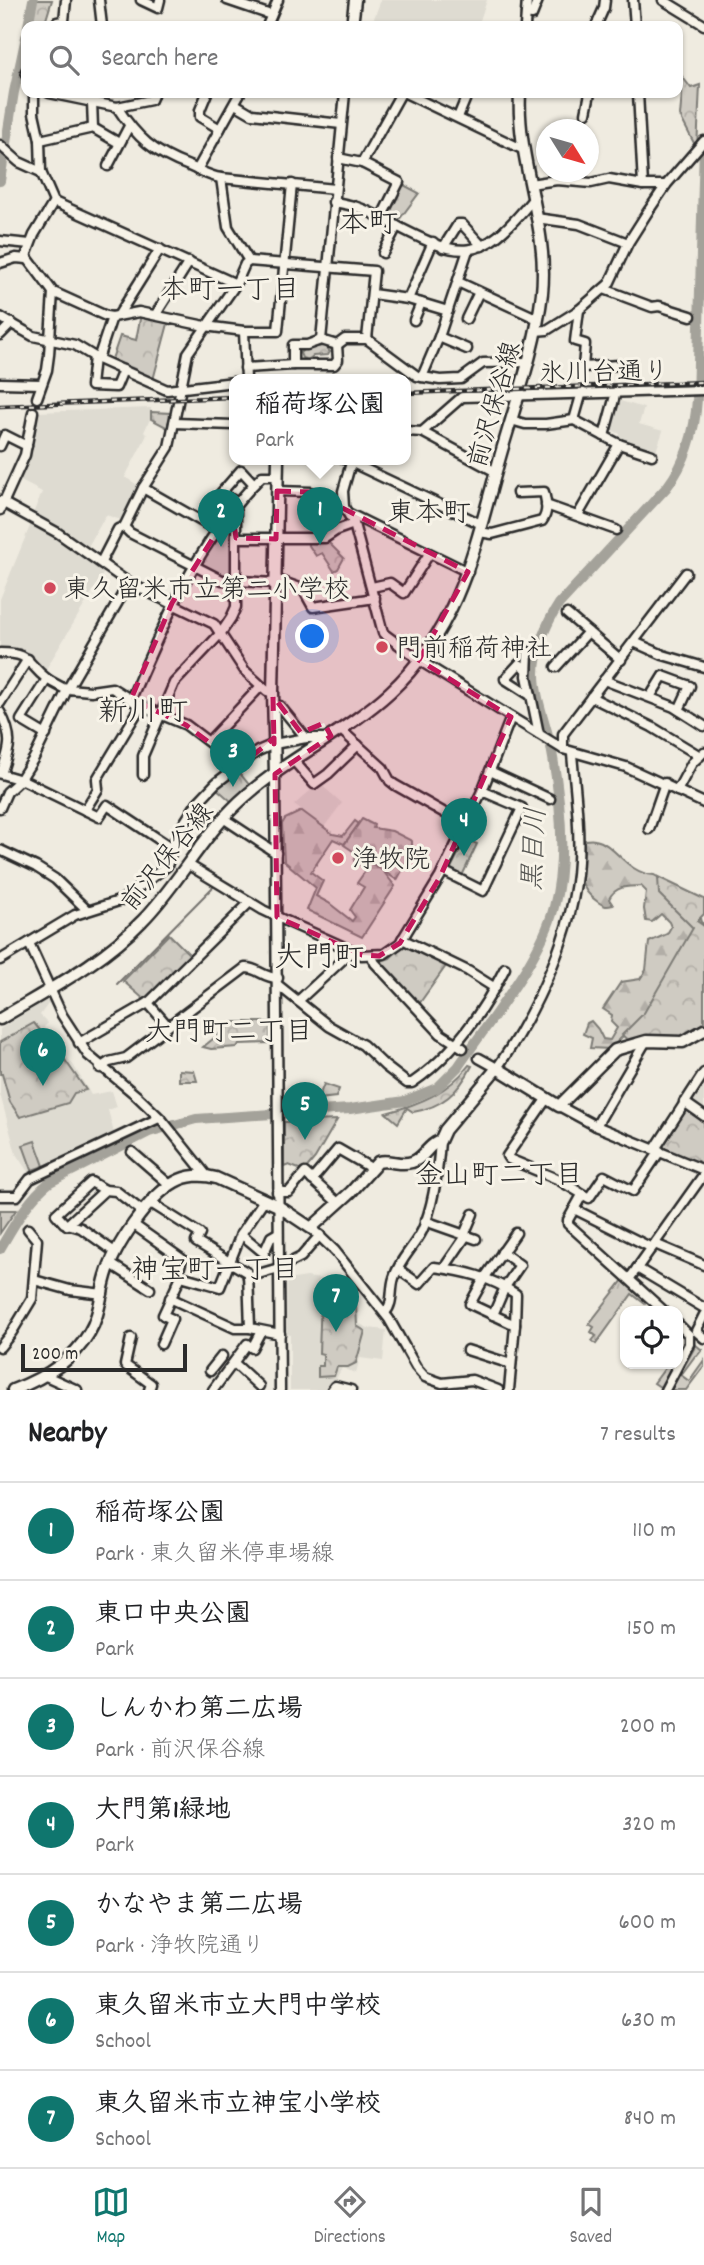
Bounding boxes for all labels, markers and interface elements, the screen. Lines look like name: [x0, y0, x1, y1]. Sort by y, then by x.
search box: [21, 21, 683, 98]
icon: search: [45, 41, 83, 79]
text: Search here: [101, 41, 219, 78]
north arrow: [536, 119, 599, 182]
district label: 本町: [338, 205, 398, 248]
district label: 本町一丁目: [160, 273, 300, 313]
street label: 前沢保谷線: [461, 337, 532, 473]
street label: 氷川台通り: [539, 355, 669, 394]
popup: [229, 374, 411, 465]
text: 稲荷塚公園: [255, 388, 385, 425]
text: Park: [255, 425, 294, 458]
pin: 1: [297, 487, 343, 545]
pin: 2: [198, 489, 244, 547]
district label: 東本町: [387, 496, 471, 536]
place label: 東久留米市立第二小学校: [64, 573, 350, 610]
marker: 東久留米市立第二小学校: [42, 580, 58, 596]
your location: [295, 619, 329, 653]
place label: 門前稲荷神社: [396, 632, 552, 669]
marker: 門前稲荷神社: [374, 639, 390, 655]
district label: 新川町: [98, 693, 188, 736]
pin: 3: [210, 729, 256, 787]
street label: 前沢保谷線: [113, 796, 224, 920]
pin: 4: [441, 798, 487, 856]
water label: 黒目川: [515, 806, 559, 892]
place label: 浄牧院: [352, 843, 430, 880]
marker: 浄牧院: [330, 850, 346, 866]
district label: 大門町: [274, 939, 364, 982]
district label: 大門町二丁目: [145, 1015, 313, 1055]
pin: 6: [20, 1028, 66, 1086]
pin: 5: [282, 1082, 328, 1140]
district label: 金山町二丁目: [415, 1158, 583, 1198]
district label: 神宝町一丁目: [131, 1253, 299, 1293]
pin: 7: [313, 1274, 359, 1332]
map controls: [620, 1306, 683, 1369]
button: locate: [620, 1306, 683, 1369]
scale bar: [21, 1341, 187, 1373]
text: 200 m: [32, 1342, 78, 1369]
text: Nearby: [28, 1414, 106, 1457]
text: 7 results: [600, 1419, 676, 1452]
text: 稲荷塚公園: [95, 1496, 225, 1533]
text: 1: [48, 1515, 54, 1548]
text: 110 m: [632, 1515, 676, 1548]
text: Park · 東久留米停車場線: [95, 1539, 334, 1572]
text: 東口中央公園: [95, 1597, 251, 1634]
text: 2: [46, 1613, 56, 1646]
text: 150 m: [627, 1613, 676, 1646]
text: Park: [95, 1634, 134, 1667]
text: しんかわ第二広場: [95, 1692, 303, 1729]
text: 3: [46, 1711, 56, 1744]
text: 200 m: [620, 1711, 676, 1744]
text: Park · 前沢保谷線: [95, 1735, 265, 1768]
text: 大門第1緑地: [95, 1793, 231, 1830]
text: 4: [46, 1809, 56, 1842]
text: 320 m: [622, 1809, 676, 1842]
text: Park: [95, 1830, 134, 1863]
text: かなやま第二広場: [95, 1888, 303, 1925]
text: 5: [46, 1907, 56, 1940]
text: 600 m: [619, 1907, 676, 1940]
text: Park · 浄牧院通り: [95, 1931, 265, 1964]
text: 東久留米市立大門中学校: [95, 1989, 381, 2026]
text: 6: [45, 2005, 57, 2038]
text: 630 m: [621, 2005, 676, 2038]
text: School: [95, 2026, 151, 2059]
text: 東久留米市立神宝小学校: [95, 2087, 381, 2124]
text: 7: [47, 2103, 55, 2136]
text: 840 m: [624, 2103, 676, 2136]
text: School: [95, 2124, 151, 2157]
tab: Map: [92, 2183, 130, 2252]
tab: Directions: [314, 2183, 386, 2252]
tab: Saved: [570, 2183, 612, 2252]

